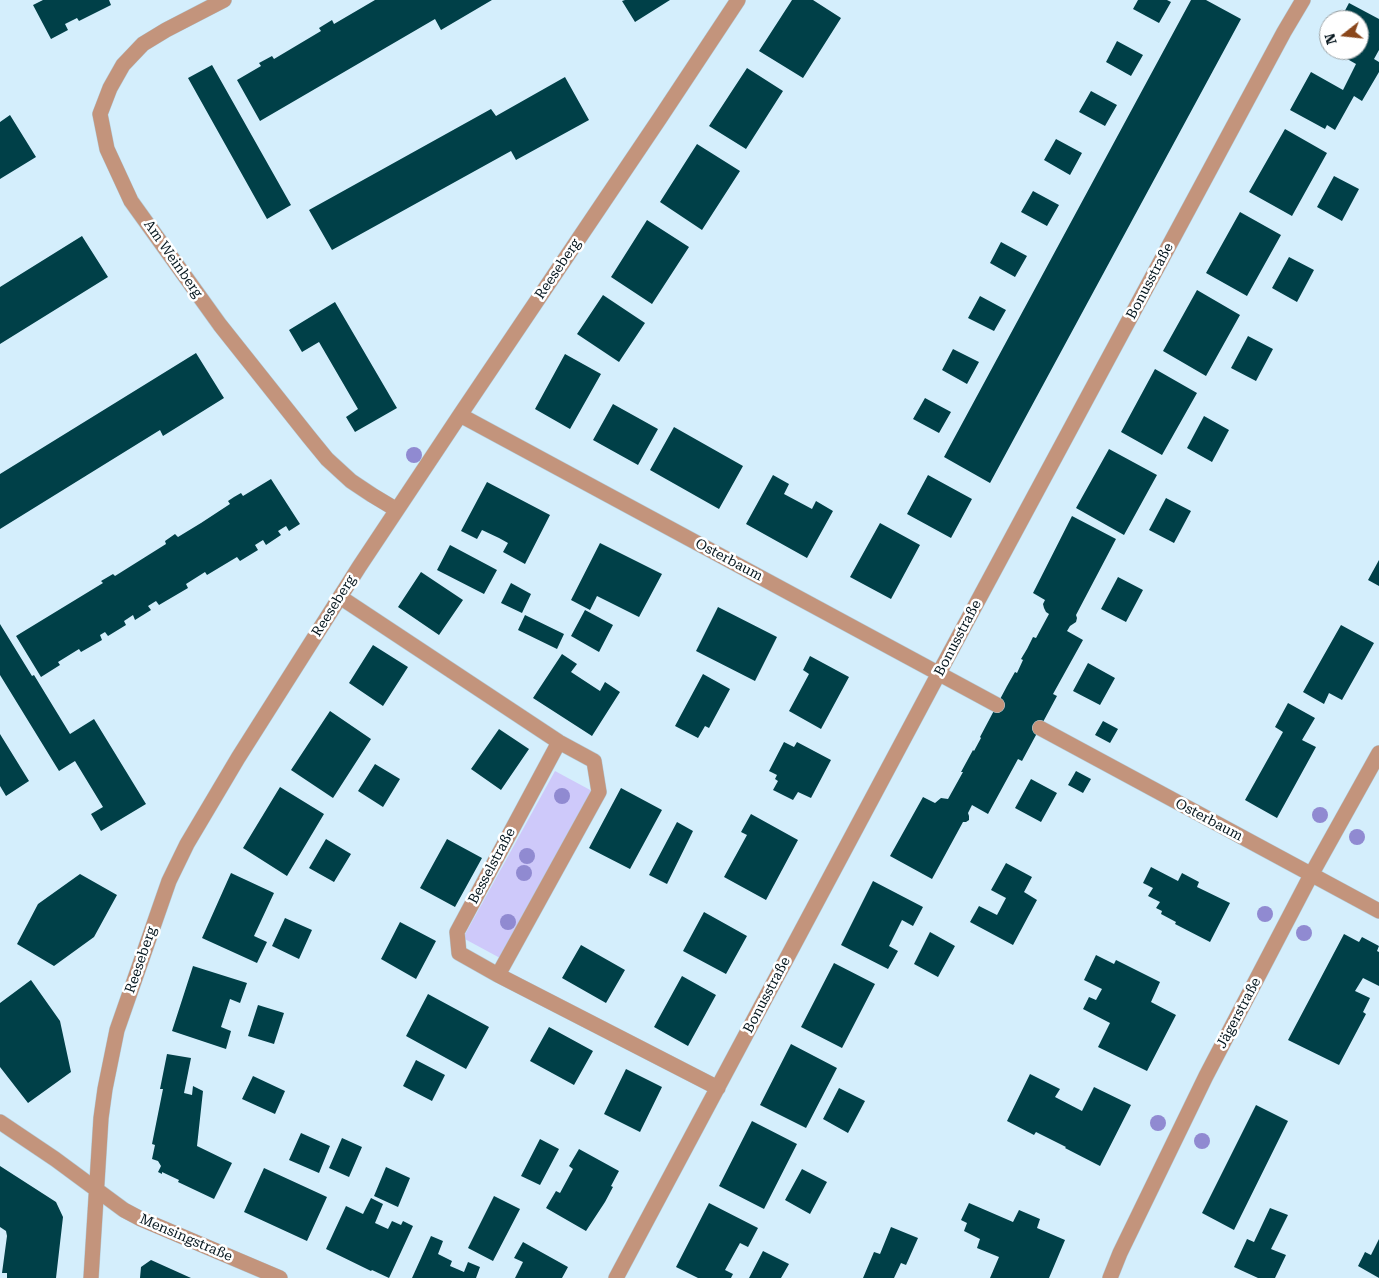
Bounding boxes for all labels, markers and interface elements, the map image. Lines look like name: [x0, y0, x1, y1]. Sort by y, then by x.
north arrow: [1319, 10, 1369, 60]
text: N: [1321, 31, 1340, 46]
street label: Am Weinberg: [140, 217, 206, 301]
street label: Reeseberg: [532, 236, 584, 302]
street label: Bonusstraße: [1123, 240, 1177, 322]
street label: Osterbaum: [692, 535, 766, 585]
street label: Reeseberg: [309, 572, 359, 640]
street label: Bonusstraße: [931, 597, 985, 679]
street label: Osterbaum: [1172, 795, 1246, 845]
street label: Besselstraße: [465, 825, 519, 907]
street label: Reeseberg: [122, 925, 160, 995]
street label: Bonusstraße: [740, 954, 794, 1036]
street label: Jägerstraße: [1213, 975, 1265, 1051]
street label: Mensingstraße: [137, 1211, 235, 1265]

